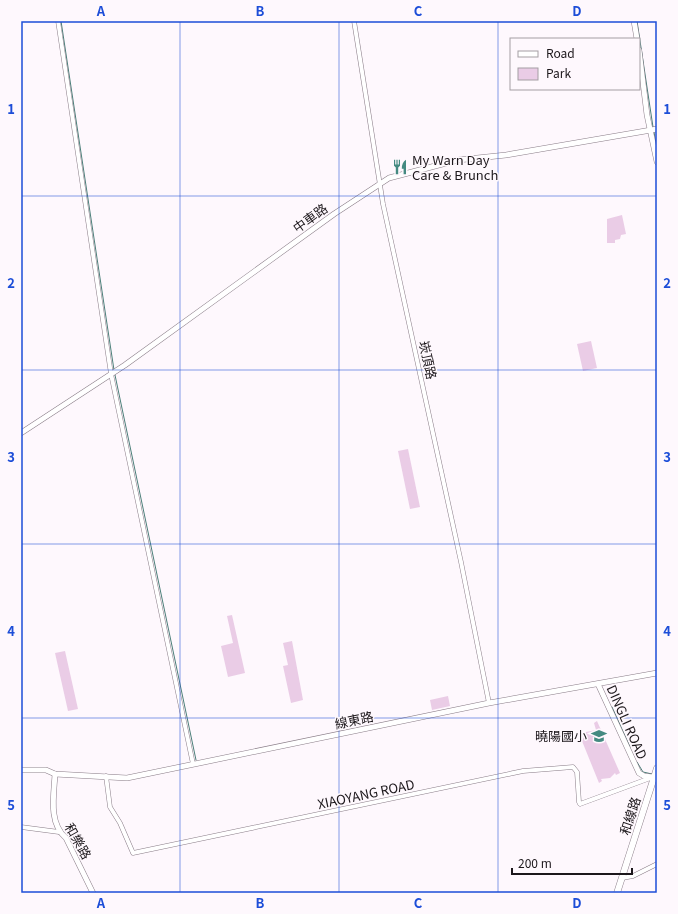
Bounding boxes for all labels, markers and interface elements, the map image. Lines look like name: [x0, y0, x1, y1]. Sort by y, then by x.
text: A: [96, 1, 106, 20]
text: B: [256, 1, 265, 20]
text: C: [414, 1, 423, 20]
text: D: [572, 1, 582, 20]
legend: [510, 38, 640, 90]
text: Road: [546, 44, 575, 61]
text: Park: [546, 64, 571, 81]
text: 1: [7, 99, 15, 118]
text: 1: [663, 99, 671, 118]
place label: My Warn Day Care & Brunch: [412, 150, 498, 184]
restaurant icon: My Warn Day Care & Brunch: [391, 158, 409, 176]
street label: 中車路: [288, 198, 331, 237]
text: 2: [7, 273, 15, 292]
text: 2: [663, 273, 671, 292]
street label: 崁頂路: [415, 339, 442, 381]
text: 3: [7, 447, 15, 466]
text: 3: [663, 447, 671, 466]
text: 4: [7, 621, 15, 640]
text: 4: [663, 621, 671, 640]
street label: DINGLI ROAD: [603, 682, 652, 762]
street label: 線東路: [333, 706, 375, 733]
place label: 曉陽國小: [535, 726, 587, 745]
school or university icon: 曉陽國小: [590, 727, 608, 745]
street label: XIAOYANG ROAD: [316, 774, 416, 813]
street label: 和線路: [614, 794, 645, 837]
text: 5: [7, 795, 15, 814]
text: 5: [663, 795, 671, 814]
street label: 和樂路: [60, 819, 96, 862]
scale bar: [512, 850, 632, 876]
text: 200 m: [518, 854, 552, 871]
text: A: [96, 893, 106, 912]
text: B: [256, 893, 265, 912]
text: C: [414, 893, 423, 912]
text: D: [572, 893, 582, 912]

